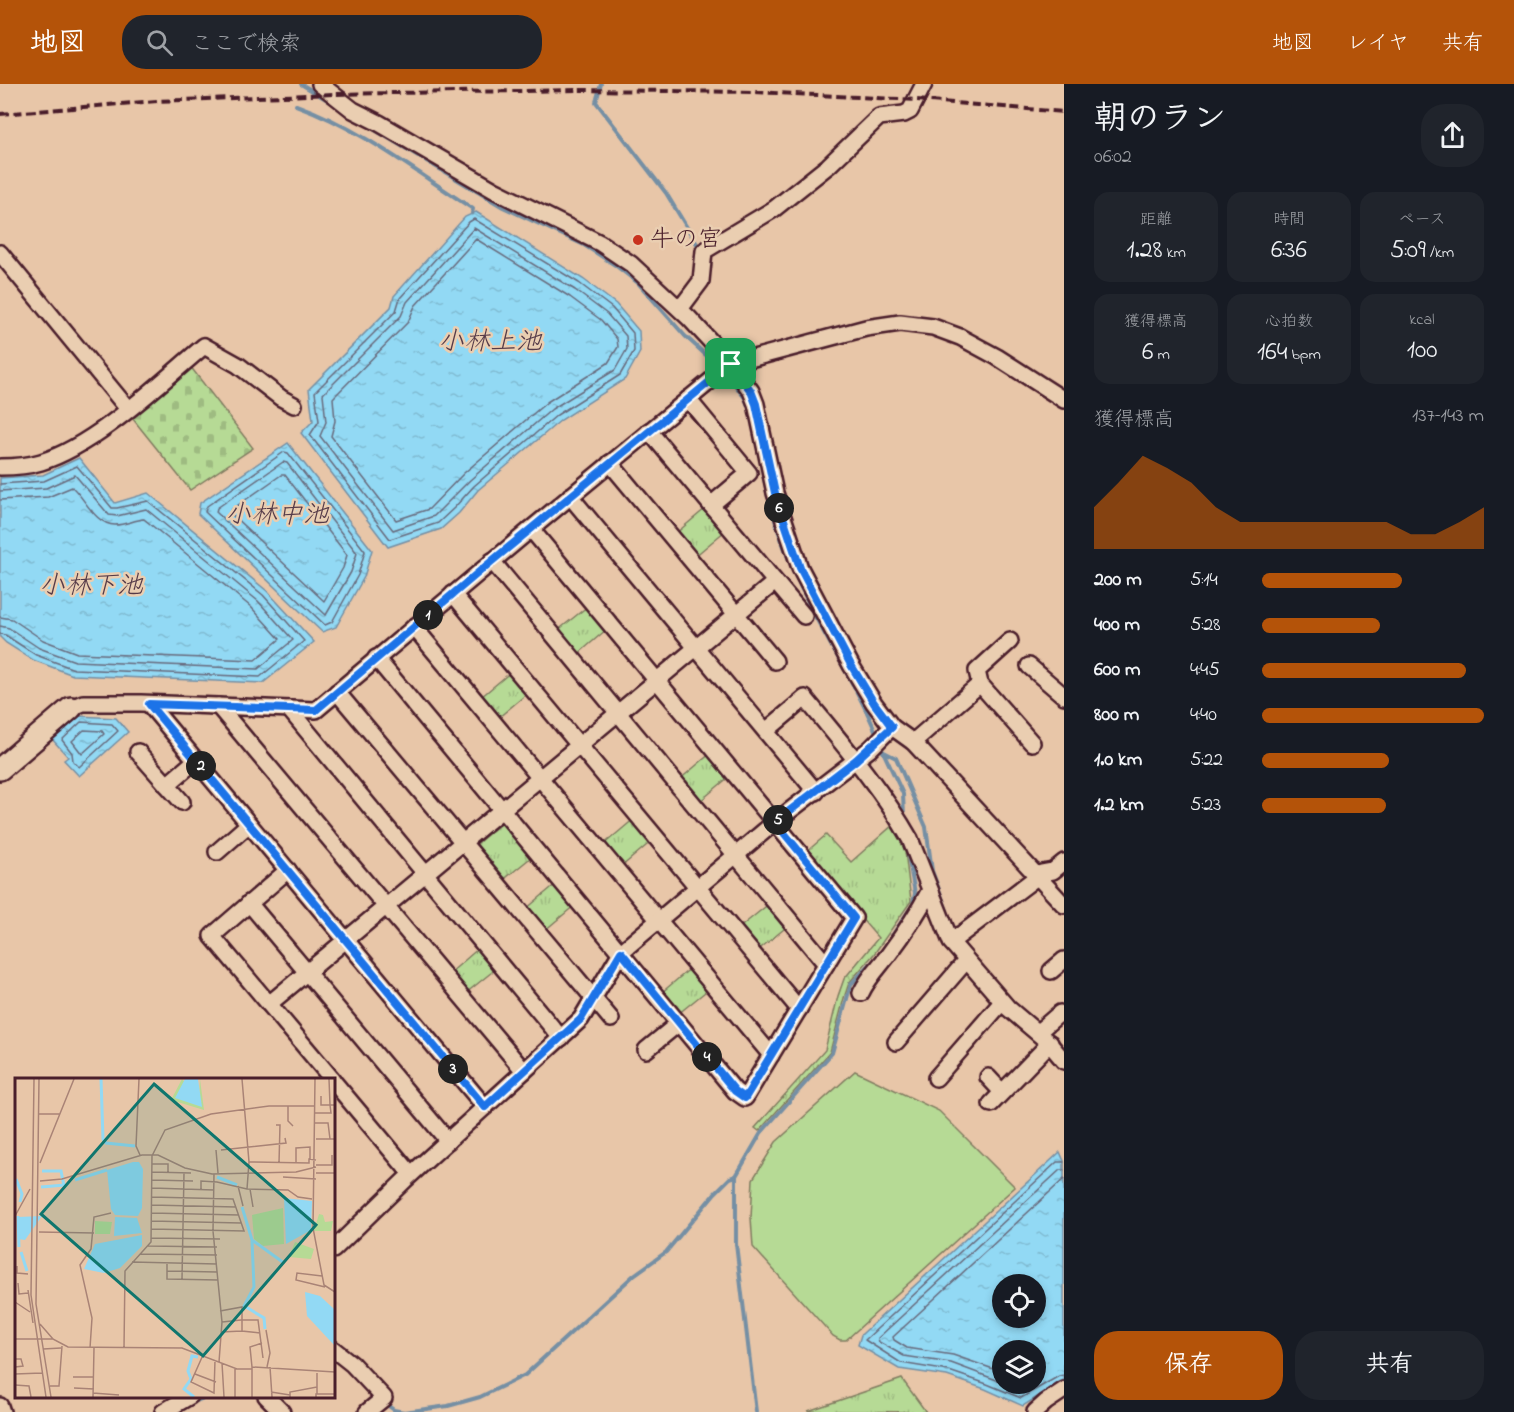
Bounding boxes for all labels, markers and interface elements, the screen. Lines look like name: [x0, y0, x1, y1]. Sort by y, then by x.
search box: [122, 15, 542, 69]
text: 地図: [30, 24, 86, 65]
icon: search: [143, 26, 176, 59]
text: ここで検索: [191, 29, 301, 61]
text: 地図: [1272, 29, 1314, 59]
text: レイヤ: [1347, 29, 1409, 59]
text: 共有: [1442, 29, 1484, 59]
text: 朝のラン: [1094, 96, 1226, 144]
button: share: [1421, 104, 1484, 167]
text: 06:02: [1094, 143, 1132, 172]
text: 距離: [1140, 208, 1172, 232]
text: 時間: [1273, 208, 1305, 232]
text: ペース: [1398, 208, 1446, 232]
place label: 牛の宮: [650, 223, 722, 258]
text: 1.28: [1126, 232, 1162, 270]
text: 6:36: [1271, 232, 1307, 270]
text: 5:09: [1390, 232, 1426, 270]
marker: 牛の宮: [631, 233, 645, 247]
text: km: [1162, 241, 1186, 265]
text: /km: [1426, 241, 1454, 265]
text: kcal: [1409, 308, 1435, 332]
text: 獲得標高: [1124, 310, 1188, 334]
text: 心拍数: [1265, 310, 1313, 334]
water label: 小林上池: [438, 324, 543, 362]
text: 100: [1407, 332, 1437, 370]
text: 6: [1142, 334, 1154, 372]
text: 164: [1257, 334, 1287, 372]
pin: [705, 338, 756, 389]
text: m: [1154, 343, 1170, 367]
text: bpm: [1287, 343, 1321, 367]
icon: arrive: [714, 347, 747, 380]
text: 137–143 m: [1412, 402, 1484, 431]
text: 獲得標高: [1094, 406, 1174, 435]
pin: 6: [764, 493, 794, 523]
text: 6: [775, 496, 783, 520]
water label: 小林中池: [225, 497, 330, 535]
text: 200 m: [1094, 566, 1142, 595]
text: 5:14: [1190, 566, 1218, 595]
water label: 小林下池: [39, 568, 144, 606]
pin: 1: [413, 600, 443, 630]
text: 1: [425, 603, 431, 627]
text: 400 m: [1094, 611, 1140, 640]
text: 5:28: [1190, 611, 1221, 640]
text: 600 m: [1094, 656, 1141, 685]
text: 4:45: [1190, 656, 1220, 685]
text: 800 m: [1094, 701, 1139, 730]
text: 4:40: [1190, 701, 1217, 730]
text: 1.0 km: [1094, 746, 1142, 775]
text: 5:22: [1190, 746, 1223, 775]
pin: 2: [186, 751, 216, 781]
text: 2: [197, 754, 205, 778]
text: 1.2 km: [1094, 791, 1144, 820]
text: 5:23: [1190, 791, 1221, 820]
pin: 5: [763, 805, 793, 835]
text: 5: [773, 808, 783, 832]
pin: 4: [692, 1042, 722, 1072]
text: 4: [704, 1045, 710, 1069]
pin: 3: [438, 1054, 468, 1084]
text: 3: [450, 1057, 456, 1081]
inset map: [15, 1078, 334, 1397]
map controls: [992, 1274, 1046, 1394]
button: locate: [992, 1274, 1046, 1328]
button: 保存: [1094, 1331, 1283, 1400]
button: 共有: [1295, 1331, 1484, 1400]
button: layers: [992, 1340, 1046, 1394]

